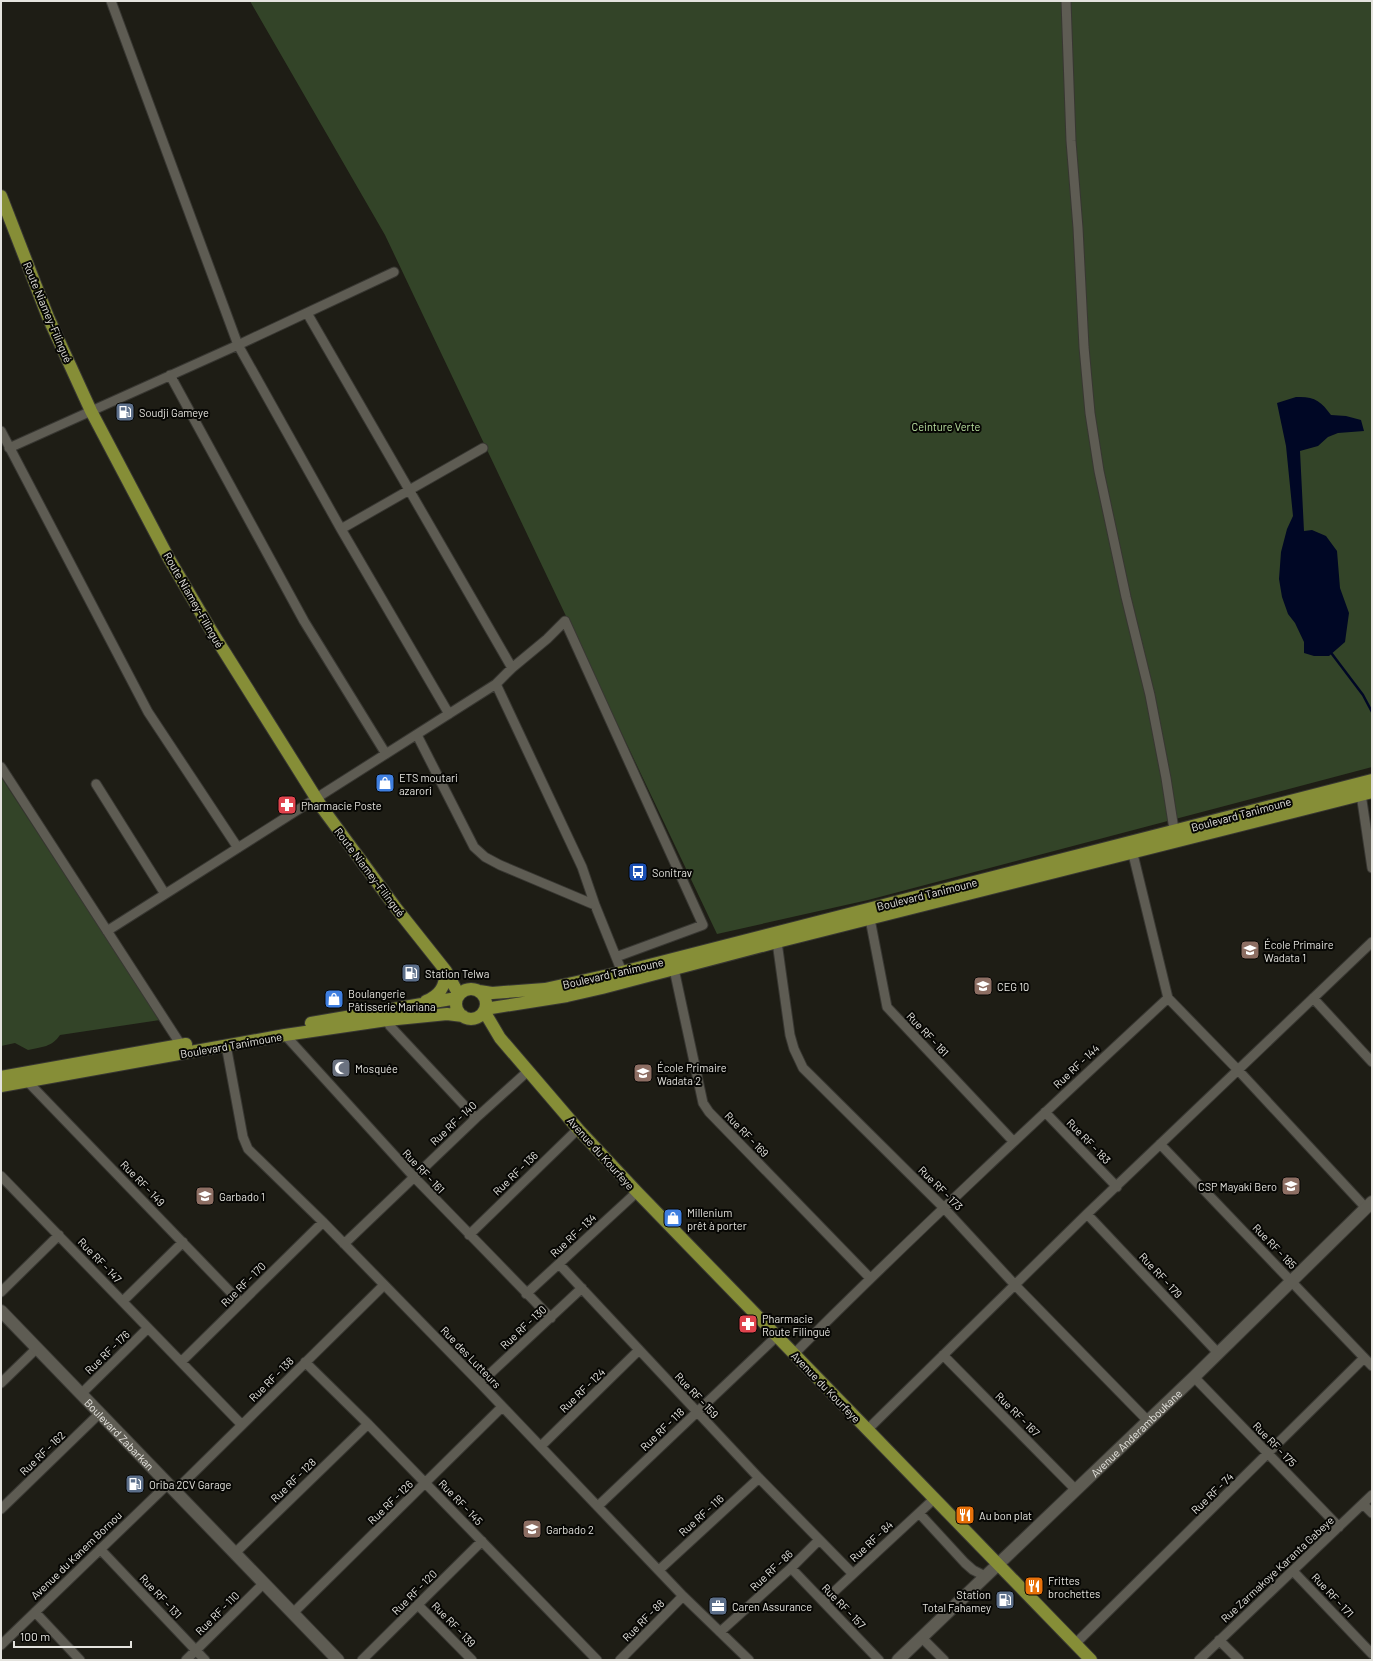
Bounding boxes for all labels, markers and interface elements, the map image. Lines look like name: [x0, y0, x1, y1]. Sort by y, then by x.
street label: Route Niamey-Filingué: [21, 260, 75, 364]
fuel station icon: Soudji Gameye: [114, 401, 136, 423]
place label: Soudji Gameye: [139, 406, 209, 419]
park label: Ceinture Verte: [912, 420, 981, 433]
street label: Route Niamey-Filingué: [161, 550, 227, 650]
place label: ETS moutari azarori: [399, 771, 458, 797]
shop icon: ETS moutari azarori: [374, 772, 396, 794]
pharmacy icon: Pharmacie Poste: [276, 794, 298, 816]
street label: Boulevard Tanimoune: [1190, 794, 1293, 834]
place label: Pharmacie Poste: [301, 799, 382, 812]
street label: Route Niamey-Filingué: [332, 825, 408, 919]
bus stop icon: Sonitrav: [627, 861, 649, 883]
place label: Sonitrav: [652, 866, 692, 879]
street label: Boulevard Tanimoune: [875, 875, 979, 913]
place label: École Primaire Wadata 1: [1264, 938, 1334, 964]
school or university icon: École Primaire Wadata 1: [1239, 939, 1261, 961]
street label: Boulevard Tanimoune: [561, 955, 665, 991]
fuel station icon: Station Telwa: [400, 962, 422, 984]
place label: Station Telwa: [425, 967, 489, 980]
school or university icon: CEG 10: [972, 975, 994, 997]
place label: CEG 10: [997, 980, 1029, 993]
place label: Boulangerie Pâtisserie Mariana: [348, 987, 436, 1013]
shop icon: Boulangerie Pâtisserie Mariana: [323, 988, 345, 1010]
street label: Rue RF - 181: [904, 1009, 952, 1059]
street label: Boulevard Tanimoune: [179, 1030, 283, 1060]
street label: Rue RF - 144: [1050, 1041, 1102, 1091]
mosque icon: Mosquée: [330, 1057, 352, 1079]
place label: École Primaire Wadata 2: [657, 1061, 727, 1087]
place label: Mosquée: [355, 1062, 398, 1075]
school or university icon: École Primaire Wadata 2: [632, 1062, 654, 1084]
street label: Rue RF - 140: [427, 1098, 479, 1148]
street label: Rue RF - 169: [722, 1109, 772, 1159]
street label: Avenue du Kourfeye: [565, 1114, 637, 1192]
street label: Rue RF - 183: [1064, 1116, 1114, 1166]
street label: Rue RF - 161: [400, 1146, 448, 1196]
street label: Rue RF - 136: [490, 1148, 540, 1198]
street label: Rue RF - 149: [118, 1158, 168, 1209]
street label: Rue RF - 173: [916, 1163, 966, 1213]
school or university icon: CSP Mayaki Bero: [1280, 1175, 1302, 1197]
place label: CSP Mayaki Bero: [1198, 1180, 1277, 1193]
school or university icon: Garbado 1: [194, 1185, 216, 1207]
place label: Garbado 1: [219, 1190, 265, 1203]
place label: Millenium prêt à porter: [687, 1206, 747, 1232]
shop icon: Millenium prêt à porter: [662, 1207, 684, 1229]
street label: Rue RF - 134: [547, 1210, 599, 1260]
street label: Rue RF - 185: [1250, 1221, 1300, 1271]
street label: Rue RF - 147: [75, 1235, 125, 1285]
street label: Rue RF - 179: [1137, 1250, 1185, 1301]
street label: Rue RF - 170: [218, 1259, 268, 1309]
street label: Rue RF - 130: [497, 1302, 549, 1352]
place label: Pharmacie Route Filingué: [762, 1312, 831, 1338]
pharmacy icon: Pharmacie Route Filingué: [737, 1313, 759, 1335]
street label: Rue des Lutteurs: [438, 1323, 504, 1391]
street label: Rue RF - 176: [82, 1327, 132, 1377]
street label: Avenue du Kourfeye: [789, 1349, 863, 1425]
street label: Rue RF - 138: [246, 1354, 296, 1404]
street label: Rue RF - 124: [557, 1365, 607, 1415]
street label: Rue RF - 159: [673, 1369, 722, 1421]
street label: Avenue Anderamboukane: [1088, 1386, 1184, 1479]
street label: Rue RF - 167: [993, 1389, 1043, 1439]
street label: Boulevard Zabarkan: [82, 1396, 157, 1472]
street label: Rue RF - 118: [637, 1405, 687, 1453]
street label: Rue RF - 175: [1250, 1419, 1300, 1469]
street label: Rue RF - 162: [17, 1428, 67, 1478]
street label: Rue RF - 128: [268, 1455, 319, 1505]
street label: Rue RF - 74: [1188, 1470, 1236, 1516]
fuel station icon: Oriba 2CV Garage: [124, 1473, 146, 1495]
street label: Rue RF - 126: [365, 1477, 416, 1527]
street label: Rue RF - 145: [436, 1477, 486, 1528]
place label: Oriba 2CV Garage: [149, 1478, 231, 1491]
street label: Rue RF - 116: [676, 1491, 726, 1539]
restaurant icon: Au bon plat: [954, 1504, 976, 1526]
street label: Avenue du Kanem Bornou: [28, 1508, 124, 1602]
place label: Au bon plat: [979, 1509, 1032, 1522]
street label: Rue Zarmakoye Karanta Gabeye: [1218, 1513, 1336, 1625]
school or university icon: Garbado 2: [521, 1518, 543, 1540]
street label: Rue RF - 84: [847, 1518, 895, 1564]
place label: Garbado 2: [546, 1523, 594, 1536]
street label: Rue RF - 86: [747, 1547, 795, 1593]
street label: Rue RF - 120: [389, 1567, 439, 1617]
street label: Rue RF - 171: [1309, 1570, 1357, 1620]
street label: Rue RF - 131: [137, 1571, 185, 1621]
place label: Frittes brochettes: [1048, 1574, 1100, 1600]
restaurant icon: Frittes brochettes: [1023, 1575, 1045, 1597]
street label: Rue RF - 157: [819, 1581, 869, 1631]
street label: Rue RF - 110: [192, 1588, 242, 1638]
place label: Station Total Fahamey: [922, 1588, 991, 1614]
fuel station icon: Station Total Fahamey: [994, 1589, 1016, 1611]
office icon: Caren Assurance: [707, 1595, 729, 1617]
street label: Rue RF - 88: [619, 1596, 667, 1644]
street label: Rue RF - 139: [429, 1599, 479, 1649]
place label: Caren Assurance: [732, 1600, 812, 1613]
scale bar: [14, 1623, 131, 1649]
text: 100 m: [20, 1629, 50, 1643]

